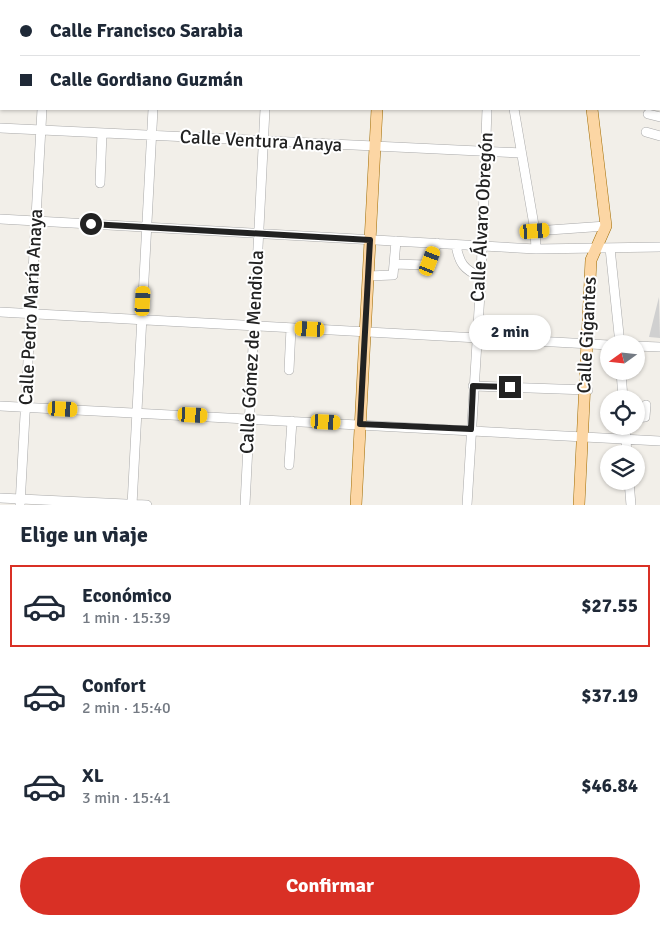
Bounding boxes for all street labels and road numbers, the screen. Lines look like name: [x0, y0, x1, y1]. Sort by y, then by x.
street label: Calle Ventura Anaya: [179, 125, 343, 157]
street label: Calle Álvaro Obregón: [466, 131, 498, 303]
street label: Calle Pedro María Anaya: [14, 208, 48, 406]
street label: Calle Gómez de Mendiola: [235, 249, 269, 455]
street label: Calle Gigantes: [572, 276, 602, 394]

